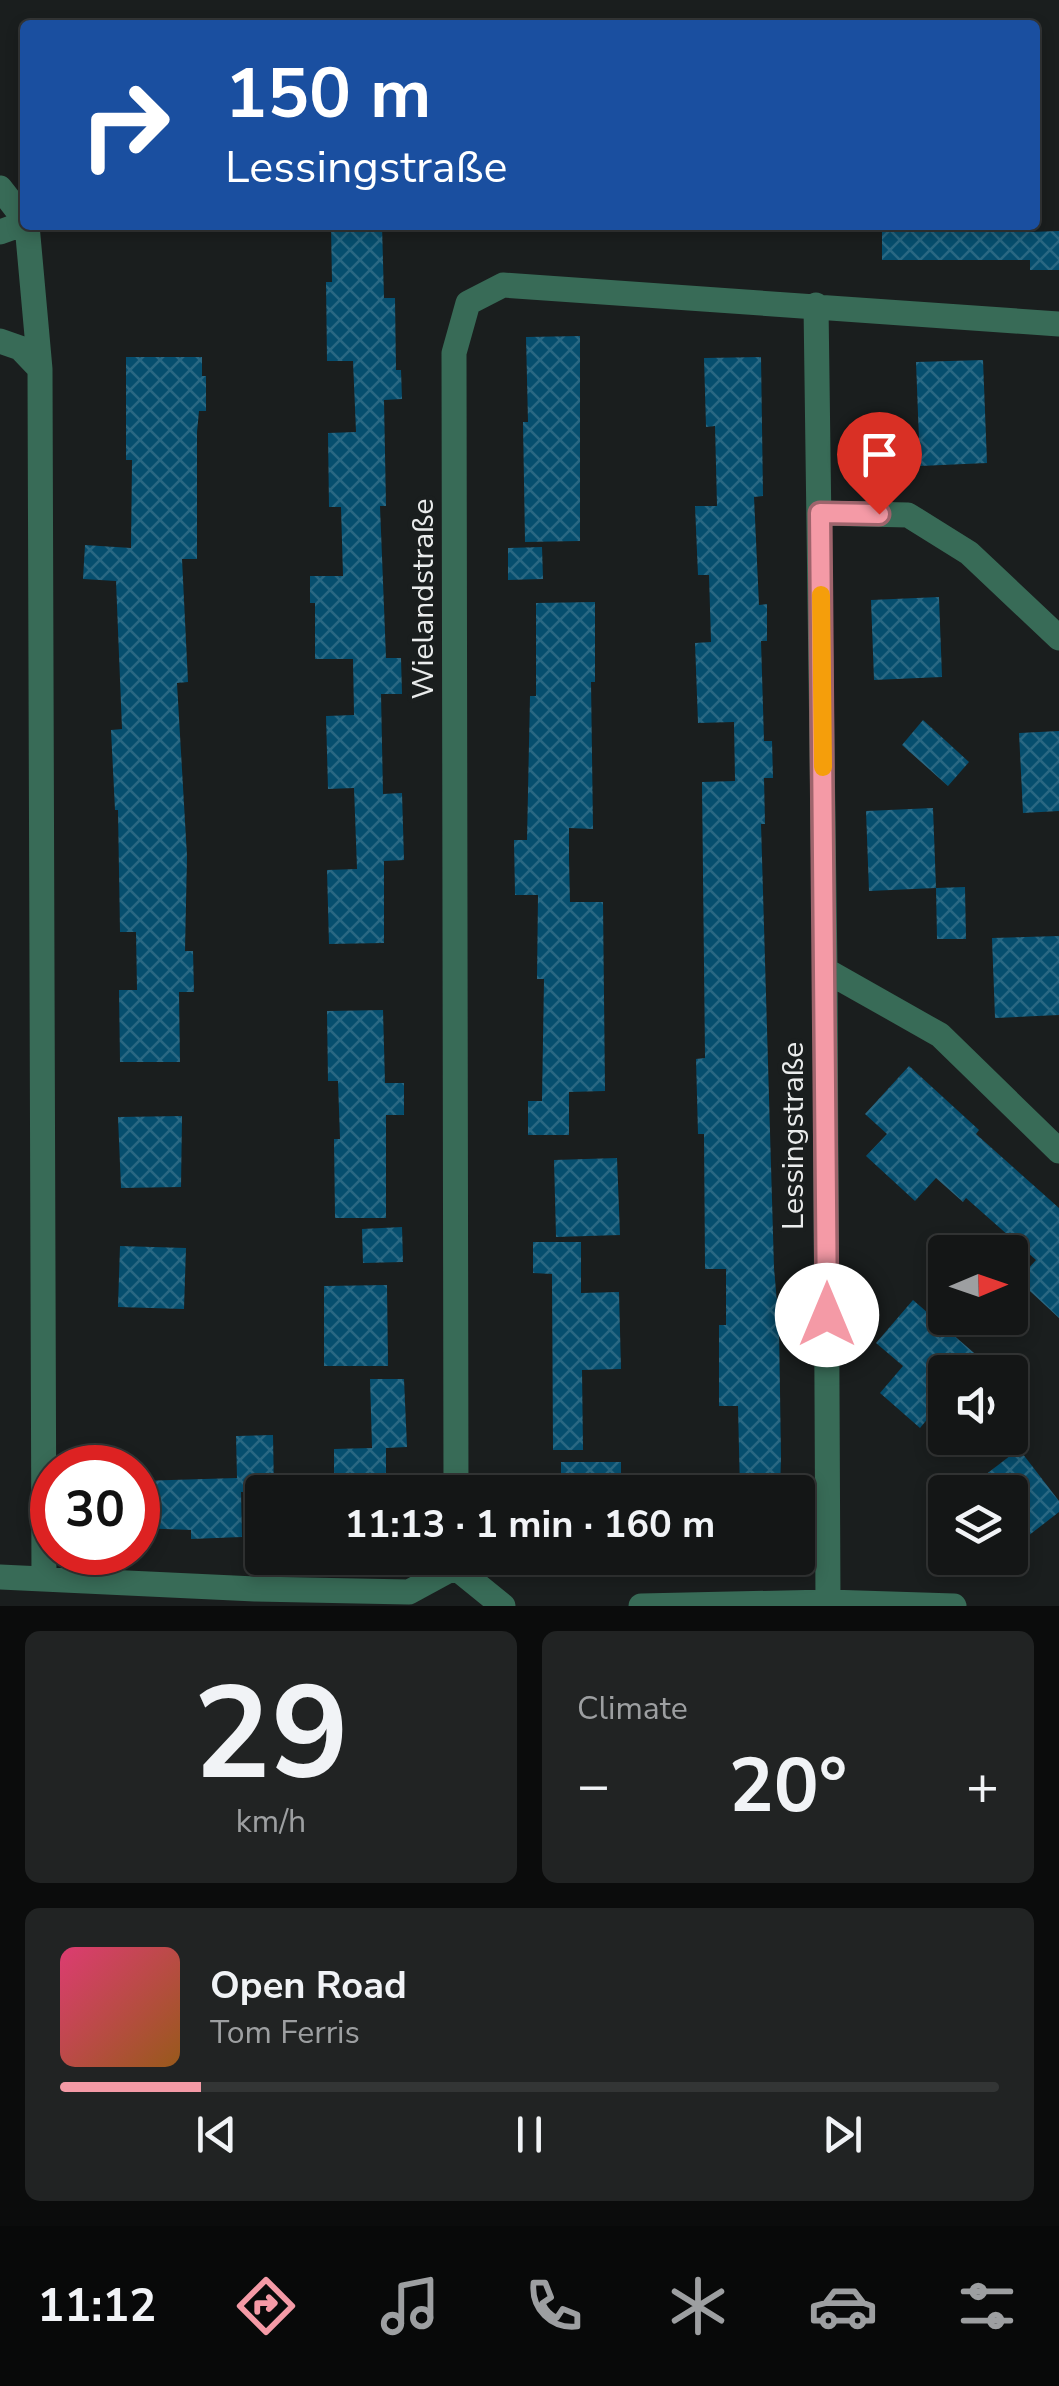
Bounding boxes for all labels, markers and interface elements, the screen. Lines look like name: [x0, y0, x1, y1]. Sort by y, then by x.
text: 150 m: [225, 46, 431, 142]
icon: right: [60, 60, 190, 190]
text: Lessingstraße: [225, 137, 507, 198]
pin: [837, 412, 922, 515]
icon: arrive: [852, 427, 907, 482]
street label: Wielandstraße: [403, 499, 444, 699]
street label: Lessingstraße: [773, 1042, 814, 1230]
north arrow: [928, 1235, 1028, 1335]
map controls: [928, 1235, 1028, 1575]
position arrow: [775, 1263, 879, 1367]
button: sound: [928, 1355, 1028, 1455]
speed limit sign: 30: [30, 1445, 160, 1575]
button: layers: [928, 1475, 1028, 1575]
text: 11:13 · 1 min · 160 m: [345, 1499, 715, 1550]
text: 29: [193, 1646, 349, 1823]
text: Climate: [577, 1687, 688, 1730]
text: 20°: [729, 1735, 847, 1837]
text: −: [577, 1748, 610, 1823]
text: +: [966, 1748, 999, 1823]
text: km/h: [236, 1800, 306, 1843]
text: Open Road: [210, 1960, 407, 2011]
text: Tom Ferris: [210, 2011, 360, 2054]
icon: previous: [189, 2107, 244, 2162]
icon: pause: [502, 2107, 557, 2162]
icon: next: [815, 2107, 870, 2162]
icon: directions: [231, 2271, 301, 2341]
icon: music: [375, 2271, 445, 2341]
icon: phone: [519, 2271, 589, 2341]
icon: climate: [663, 2271, 733, 2341]
icon: car: [808, 2271, 878, 2341]
icon: filters: [952, 2271, 1022, 2341]
text: 11:12: [37, 2276, 156, 2337]

